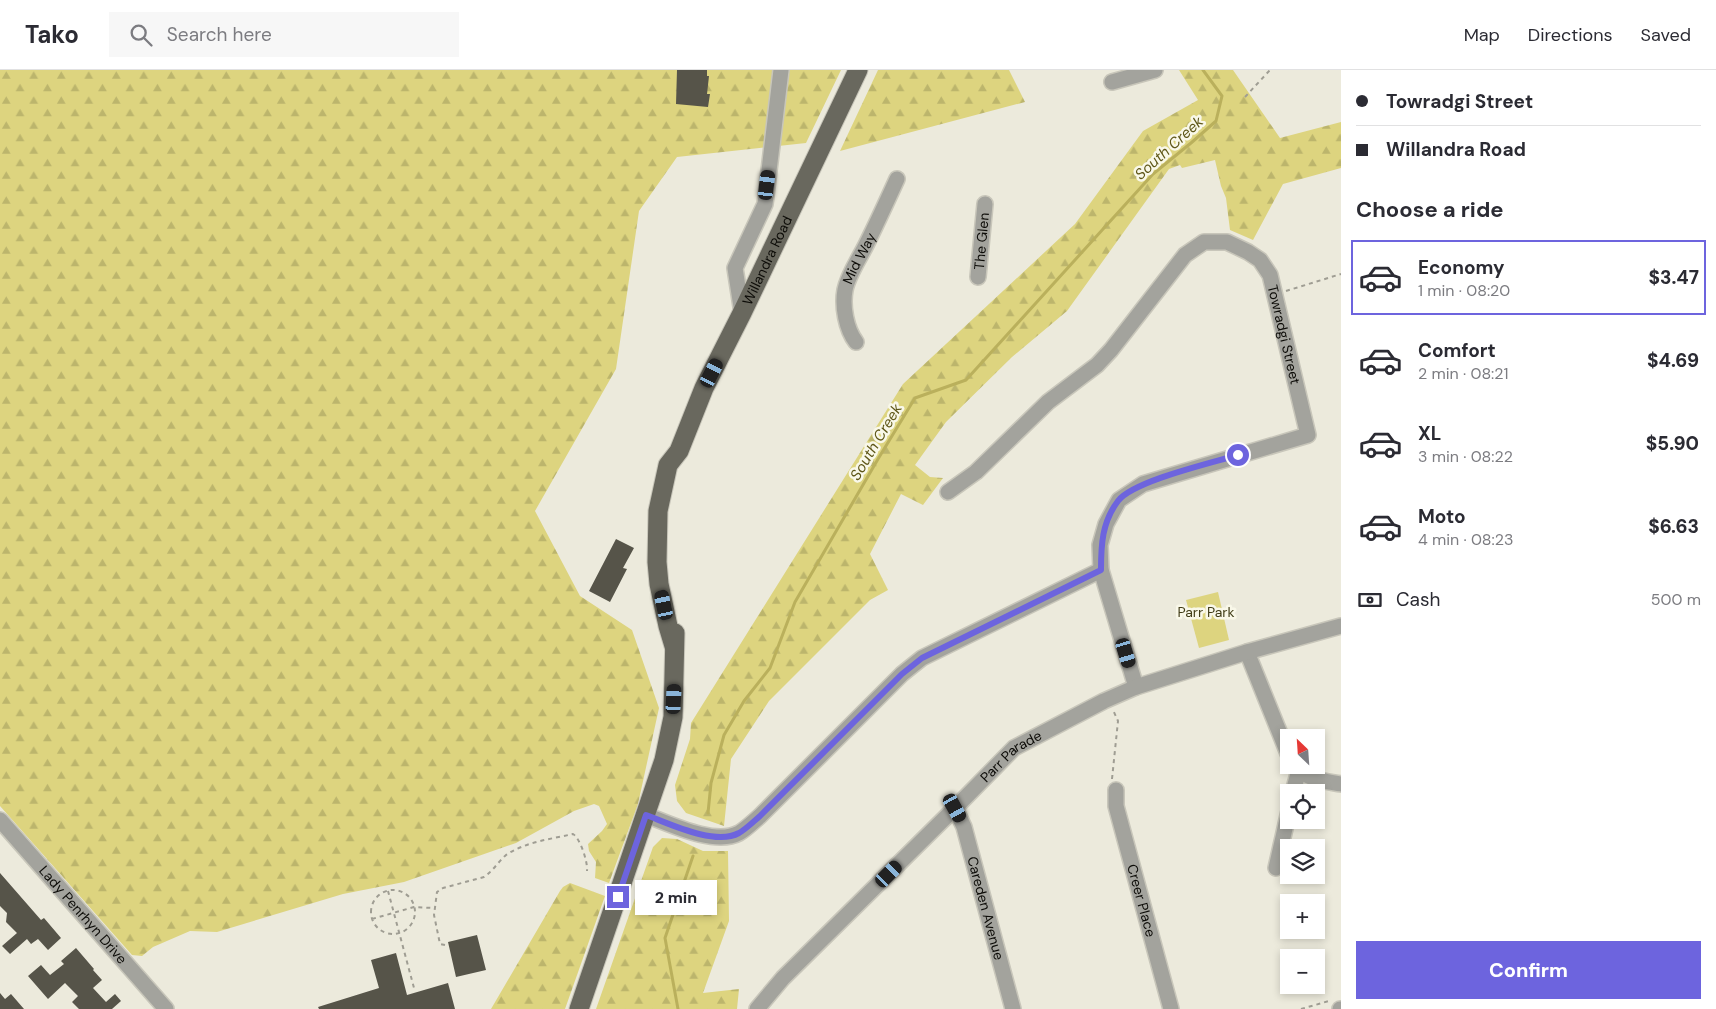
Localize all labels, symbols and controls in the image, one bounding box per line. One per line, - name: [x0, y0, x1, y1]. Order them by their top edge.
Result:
- search box: [109, 12, 459, 57]
- text: Tako: [25, 19, 79, 50]
- icon: search: [127, 21, 155, 49]
- text: Search here: [167, 22, 272, 47]
- text: Map: [1464, 23, 1500, 47]
- text: Directions: [1528, 23, 1613, 47]
- text: Saved: [1641, 23, 1691, 47]
- text: Towradgi Street: [1386, 89, 1533, 114]
- water label: South Creek: [1130, 112, 1208, 184]
- text: Willandra Road: [1386, 137, 1526, 162]
- car: [757, 169, 776, 201]
- text: Choose a ride: [1356, 195, 1504, 224]
- street label: The Glen: [970, 212, 993, 271]
- street label: Willandra Road: [738, 213, 796, 308]
- street label: Mid Way: [838, 229, 880, 287]
- icon: car: [1358, 255, 1403, 300]
- text: Economy: [1418, 255, 1505, 280]
- text: $3.47: [1648, 265, 1699, 290]
- text: 1 min · 08:20: [1418, 280, 1510, 301]
- street label: Towradgi Street: [1264, 283, 1305, 386]
- icon: car: [1358, 338, 1403, 383]
- text: Comfort: [1418, 338, 1496, 363]
- text: $4.69: [1647, 348, 1699, 373]
- car: [698, 356, 725, 390]
- text: 2 min · 08:21: [1418, 363, 1509, 384]
- water label: South Creek: [845, 400, 907, 484]
- icon: car: [1358, 421, 1403, 466]
- text: XL: [1418, 421, 1441, 446]
- text: $5.90: [1646, 431, 1699, 456]
- route start: [1227, 444, 1249, 466]
- text: 3 min · 08:22: [1418, 446, 1513, 467]
- icon: car: [1358, 504, 1403, 549]
- text: Moto: [1418, 504, 1466, 529]
- text: $6.63: [1648, 514, 1699, 539]
- text: 4 min · 08:23: [1418, 529, 1514, 550]
- icon: cash: [1356, 586, 1384, 614]
- text: Cash: [1396, 587, 1440, 612]
- car: [653, 589, 674, 621]
- text: 500 m: [1651, 589, 1701, 610]
- park label: Parr Park: [1177, 603, 1235, 621]
- car: [1114, 636, 1137, 670]
- car: [665, 684, 682, 714]
- street label: Parr Parade: [976, 726, 1045, 786]
- north arrow: [1280, 729, 1325, 774]
- map controls: [1280, 729, 1325, 994]
- button: locate: [1280, 784, 1325, 829]
- car: [941, 791, 968, 825]
- button: layers: [1280, 839, 1325, 884]
- street label: Careden Avenue: [963, 854, 1008, 962]
- car: [873, 858, 904, 890]
- street label: Lady Penrhyn Drive: [35, 862, 131, 968]
- street label: Creer Place: [1123, 862, 1160, 939]
- callout: 2 min: [636, 880, 718, 914]
- route end: [607, 886, 629, 908]
- text: 2 min: [655, 887, 697, 908]
- button: +: [1280, 894, 1325, 939]
- button: Confirm: [1356, 941, 1701, 999]
- button: −: [1280, 949, 1325, 994]

